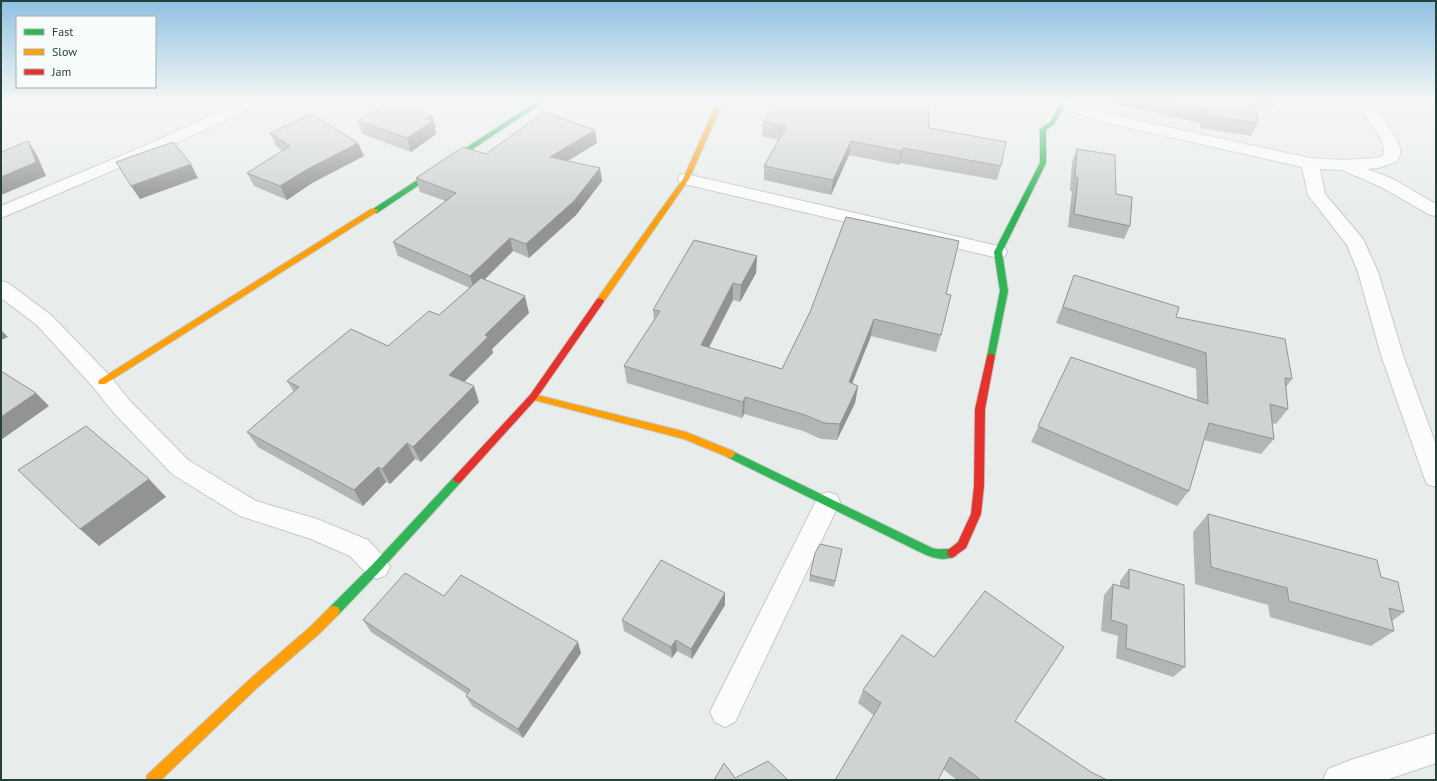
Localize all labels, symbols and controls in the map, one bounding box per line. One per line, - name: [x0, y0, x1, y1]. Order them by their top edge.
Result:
- legend: [16, 16, 156, 88]
- text: Fast: [52, 24, 73, 39]
- text: Slow: [52, 44, 77, 59]
- text: Jam: [51, 64, 71, 79]

